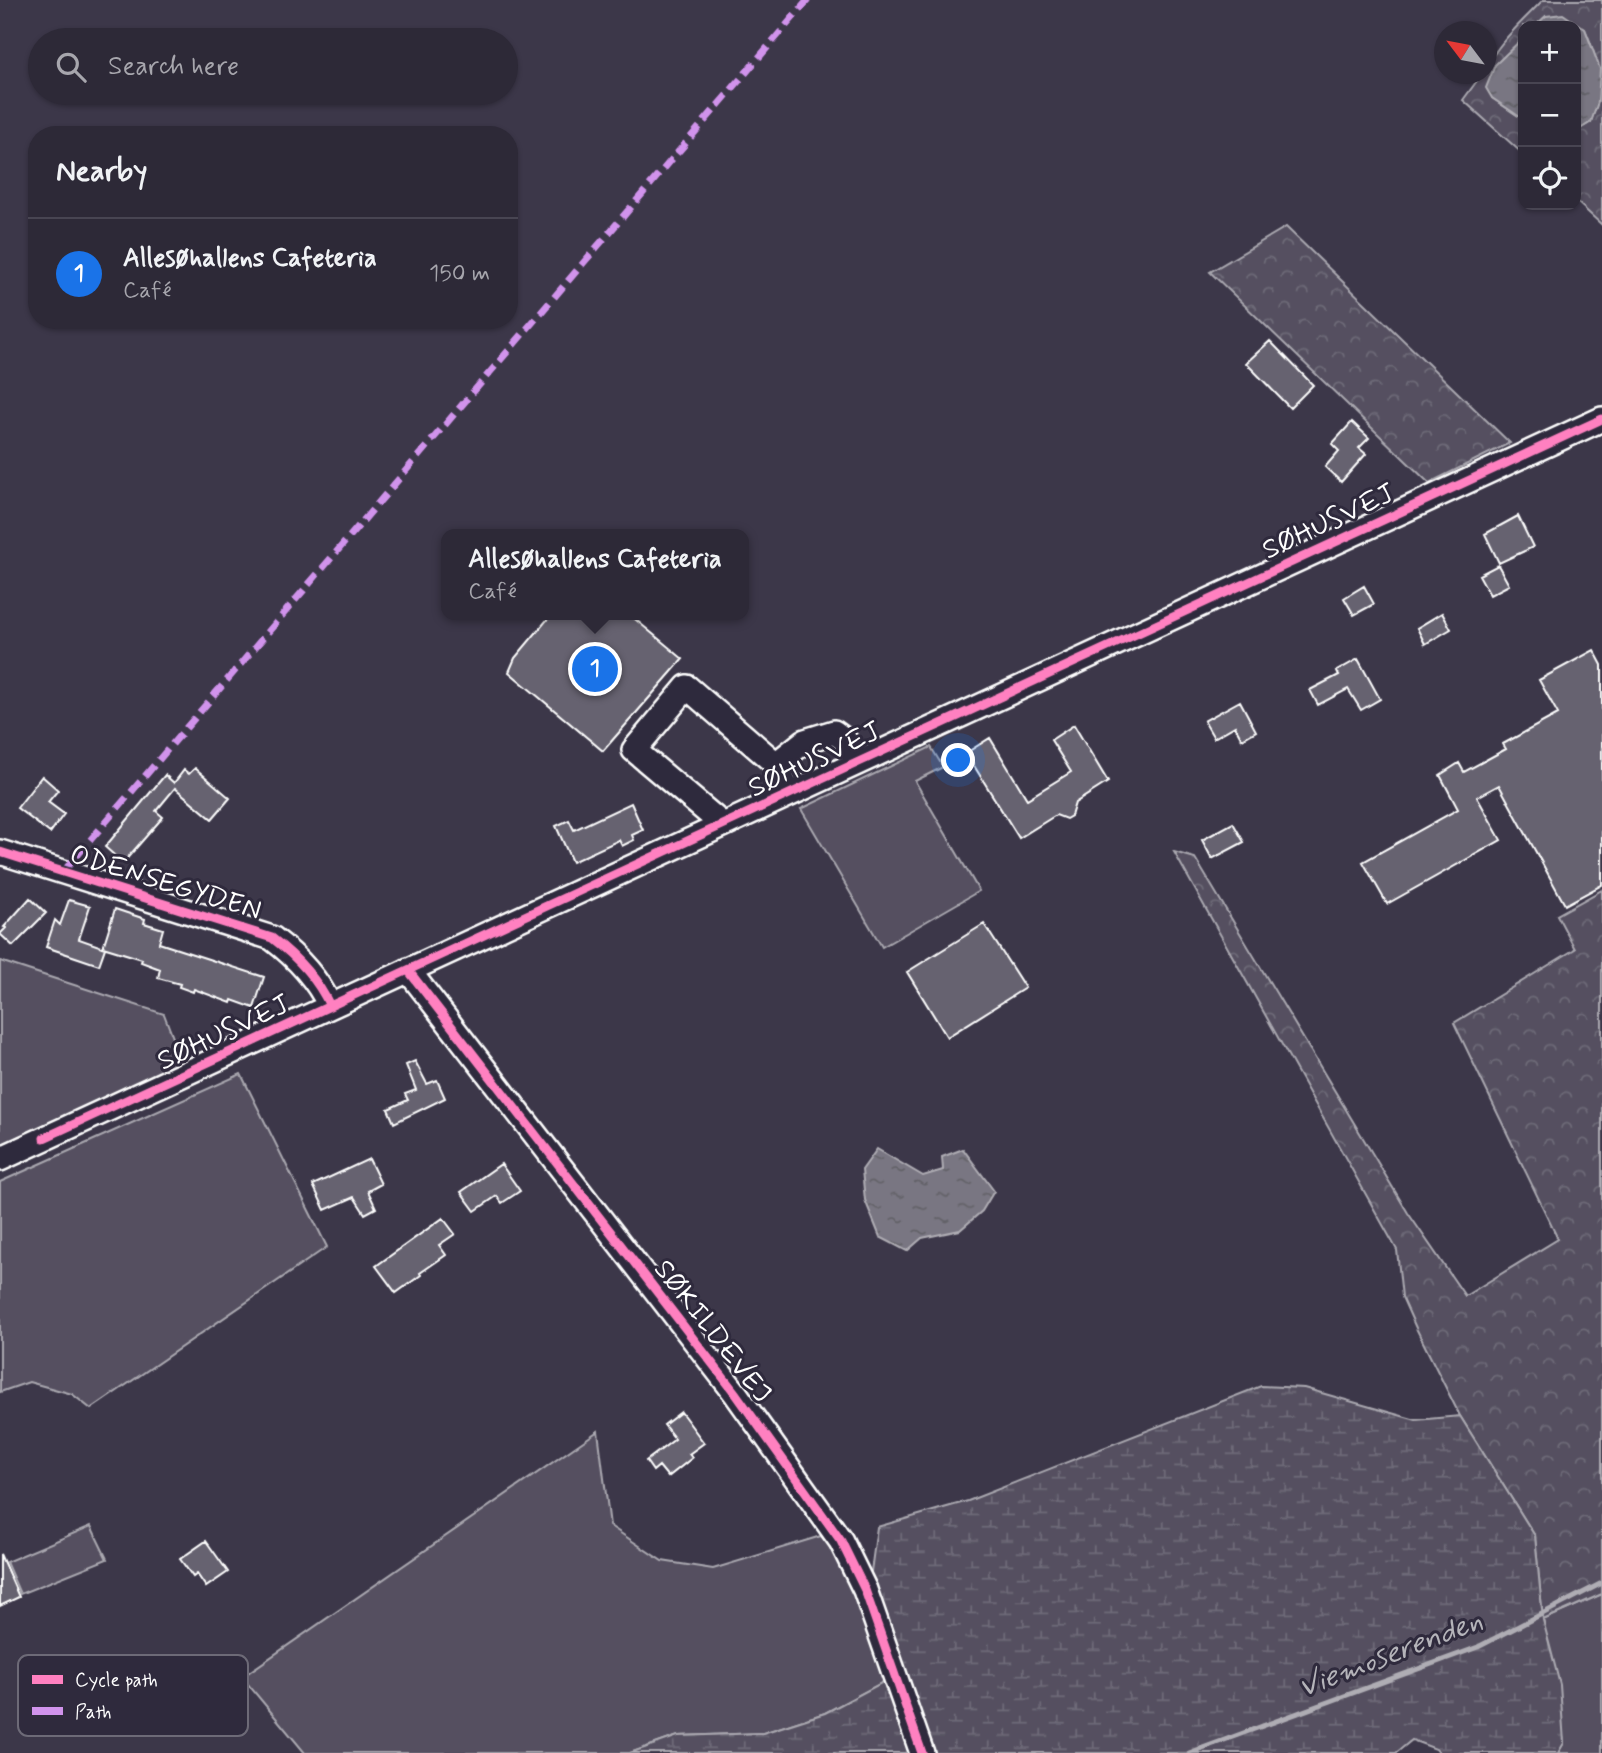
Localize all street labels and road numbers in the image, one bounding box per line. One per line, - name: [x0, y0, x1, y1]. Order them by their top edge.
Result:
- street label: SØHUSVEJ: [1257, 475, 1401, 569]
- street label: SØHUSVEJ: [743, 713, 887, 807]
- street label: ODENSEGYDEN: [65, 837, 266, 930]
- street label: SØHUSVEJ: [152, 986, 296, 1080]
- street label: SØKILDEVEJ: [645, 1252, 780, 1411]

